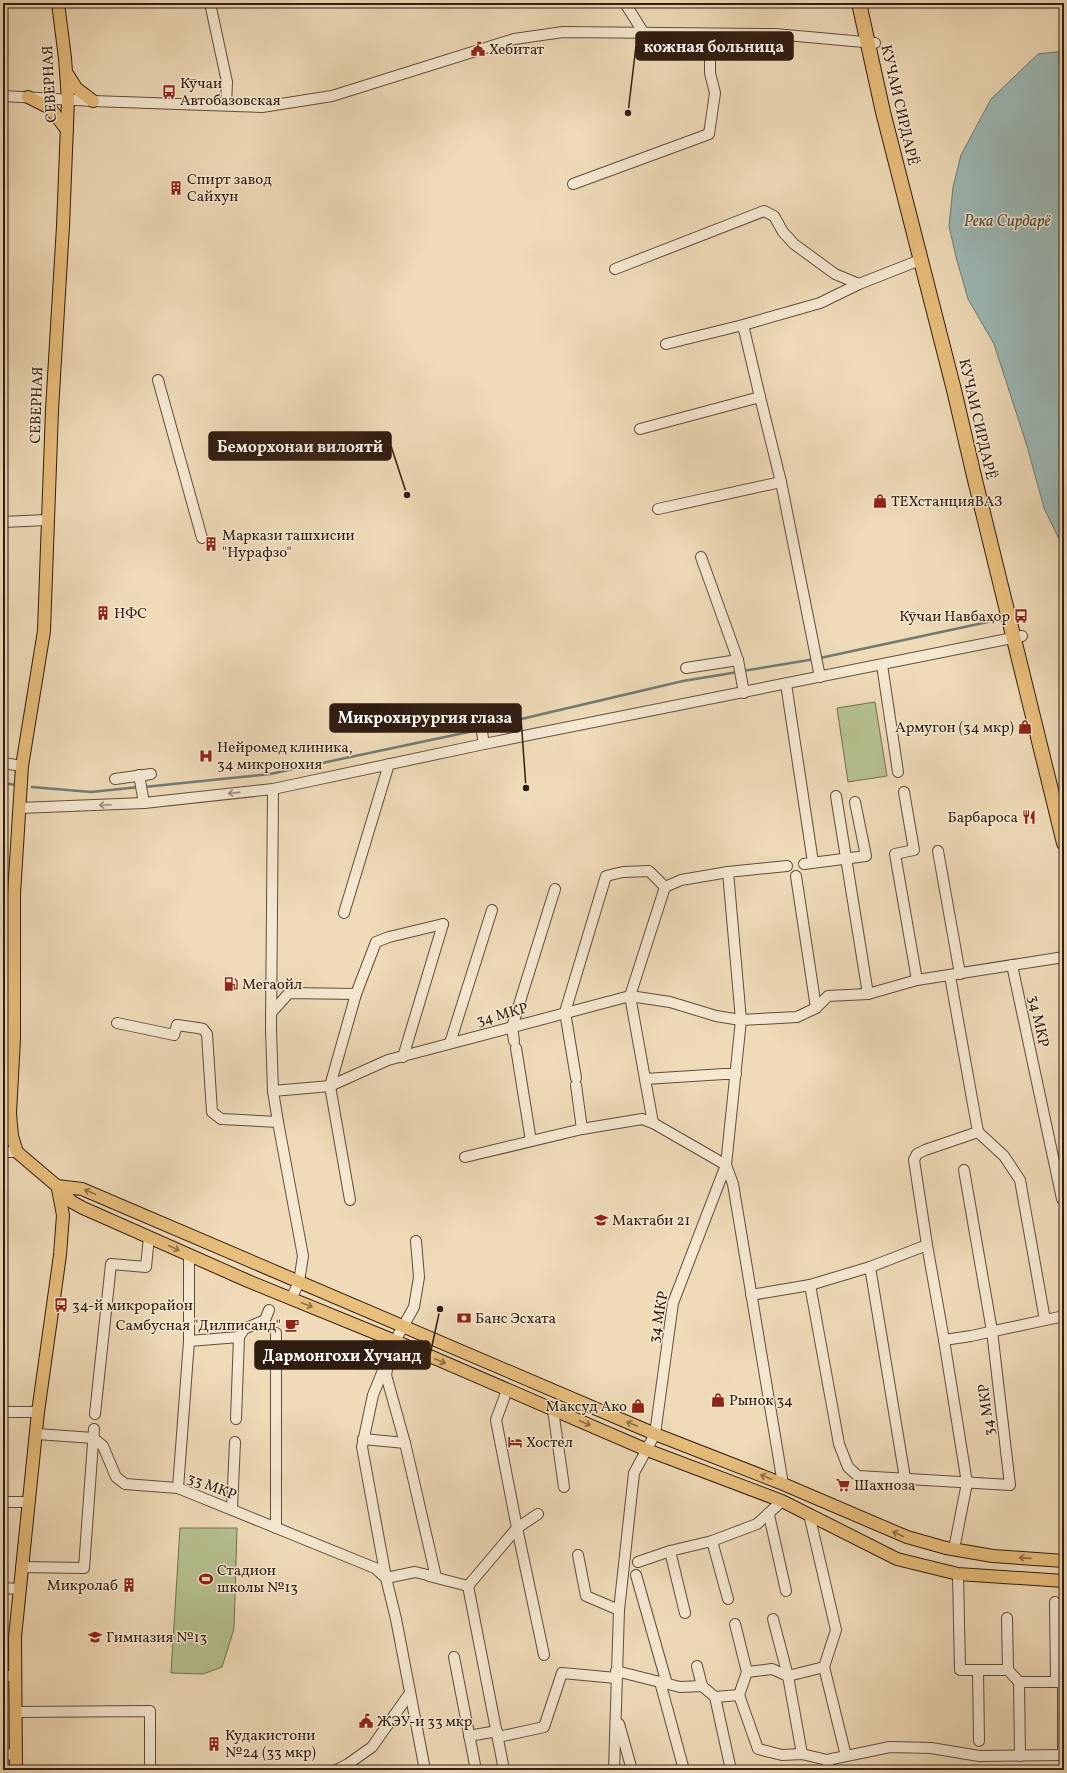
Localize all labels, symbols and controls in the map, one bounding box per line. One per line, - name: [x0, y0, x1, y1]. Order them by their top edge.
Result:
- callout: кожная больница: [636, 32, 793, 60]
- text: кожная больница: [644, 37, 785, 59]
- place label: Хебитат: [489, 40, 545, 61]
- public building icon: Хебитат: [470, 41, 486, 57]
- street label: КУЧАИ СИРДАРЁ: [874, 43, 923, 168]
- street label: СЕВЕРНАЯ: [38, 45, 63, 123]
- place label: Кӯчаи Автобазовская: [180, 74, 281, 112]
- bus stop icon: Кӯчаи Автобазовская: [161, 84, 177, 100]
- place label: Спирт завод Сайхун: [187, 170, 272, 208]
- building icon: Спирт завод Сайхун: [168, 180, 184, 196]
- water label: Река Сирдарё: [964, 211, 1051, 233]
- street label: КУЧАИ СИРДАРЁ: [952, 357, 1001, 482]
- street label: СЕВЕРНАЯ: [26, 366, 49, 444]
- callout: Беморхонаи вилоятй: [209, 432, 391, 460]
- text: Беморхонаи вилоятй: [217, 437, 383, 459]
- place label: ТЕХстанцияВАЗ: [891, 492, 1003, 513]
- shop icon: ТЕХстанцияВАЗ: [872, 493, 888, 509]
- place label: Маркази ташхисии "Нурафзо": [222, 526, 355, 564]
- building icon: Маркази ташхисии "Нурафзо": [203, 536, 219, 552]
- place label: НФС: [114, 604, 147, 625]
- building icon: НФС: [95, 605, 111, 621]
- place label: Кӯчаи Навбаҳор: [899, 607, 1010, 628]
- bus stop icon: Кӯчаи Навбаҳор: [1013, 608, 1029, 624]
- callout: Микрохирургия глаза: [330, 704, 521, 732]
- text: Микрохирургия глаза: [338, 708, 513, 730]
- place label: Армугон (34 мкр): [895, 718, 1014, 739]
- shop icon: Армугон (34 мкр): [1017, 719, 1033, 735]
- place label: Нейромед клиника, 34 микронохия: [217, 738, 353, 776]
- hospital icon: Нейромед клиника, 34 микронохия: [198, 748, 214, 764]
- one-way arrow: [228, 790, 241, 797]
- one-way arrow: [99, 802, 112, 809]
- place label: Барбароса: [947, 808, 1018, 829]
- restaurant icon: Барбароса: [1021, 809, 1037, 825]
- place label: Мегаойл: [242, 975, 302, 996]
- fuel station icon: Мегаойл: [223, 976, 239, 992]
- street label: 34 МКР: [1022, 993, 1053, 1049]
- street label: 34 МКР: [474, 998, 531, 1032]
- one-way arrow: [84, 1188, 96, 1196]
- place label: Мактаби 21: [612, 1211, 690, 1232]
- school or university icon: Мактаби 21: [593, 1212, 609, 1228]
- one-way arrow: [168, 1245, 180, 1252]
- street label: 34 МКР: [644, 1289, 675, 1345]
- place label: 34-й микрорайон: [72, 1296, 193, 1317]
- bus stop icon: 34-й микрорайон: [53, 1297, 69, 1313]
- one-way arrow: [300, 1302, 312, 1310]
- place label: Банс Эсхата: [475, 1309, 556, 1330]
- bank icon: Банс Эсхата: [456, 1310, 472, 1326]
- place label: Самбусная "Дилписанд": [116, 1316, 281, 1337]
- cafe icon: Самбусная "Дилписанд": [284, 1317, 300, 1333]
- callout: Дармонгохи Хучанд: [255, 1341, 430, 1369]
- text: Дармонгохи Хучанд: [263, 1346, 422, 1368]
- one-way arrow: [433, 1358, 445, 1365]
- street label: 34 МКР: [974, 1382, 1001, 1437]
- place label: Рынок 34: [729, 1391, 793, 1412]
- shop icon: Рынок 34: [710, 1392, 726, 1408]
- place label: Максуд Ако: [546, 1397, 627, 1418]
- shop icon: Максуд Ако: [630, 1398, 646, 1414]
- one-way arrow: [578, 1420, 590, 1428]
- one-way arrow: [626, 1420, 638, 1427]
- place label: Хостел: [526, 1433, 573, 1454]
- hotel icon: Хостел: [507, 1434, 523, 1450]
- street label: 33 МКР: [184, 1468, 239, 1506]
- one-way arrow: [760, 1472, 772, 1480]
- place label: Шахноза: [854, 1476, 915, 1497]
- supermarket icon: Шахноза: [835, 1477, 851, 1493]
- one-way arrow: [892, 1529, 904, 1537]
- one-way arrow: [1019, 1555, 1032, 1562]
- place label: Стадион школы №13: [217, 1561, 298, 1599]
- sports icon: Стадион школы №13: [198, 1571, 214, 1587]
- place label: Микролаб: [47, 1576, 118, 1597]
- building icon: Микролаб: [121, 1577, 137, 1593]
- place label: Гимназия №13: [106, 1628, 207, 1649]
- school or university icon: Гимназия №13: [87, 1629, 103, 1645]
- place label: ЖЭУ-и 33 мкр: [377, 1712, 472, 1733]
- public building icon: ЖЭУ-и 33 мкр: [358, 1713, 374, 1729]
- place label: Кудакистони №24 (33 мкр): [225, 1726, 316, 1764]
- building icon: Кудакистони №24 (33 мкр): [206, 1736, 222, 1752]

